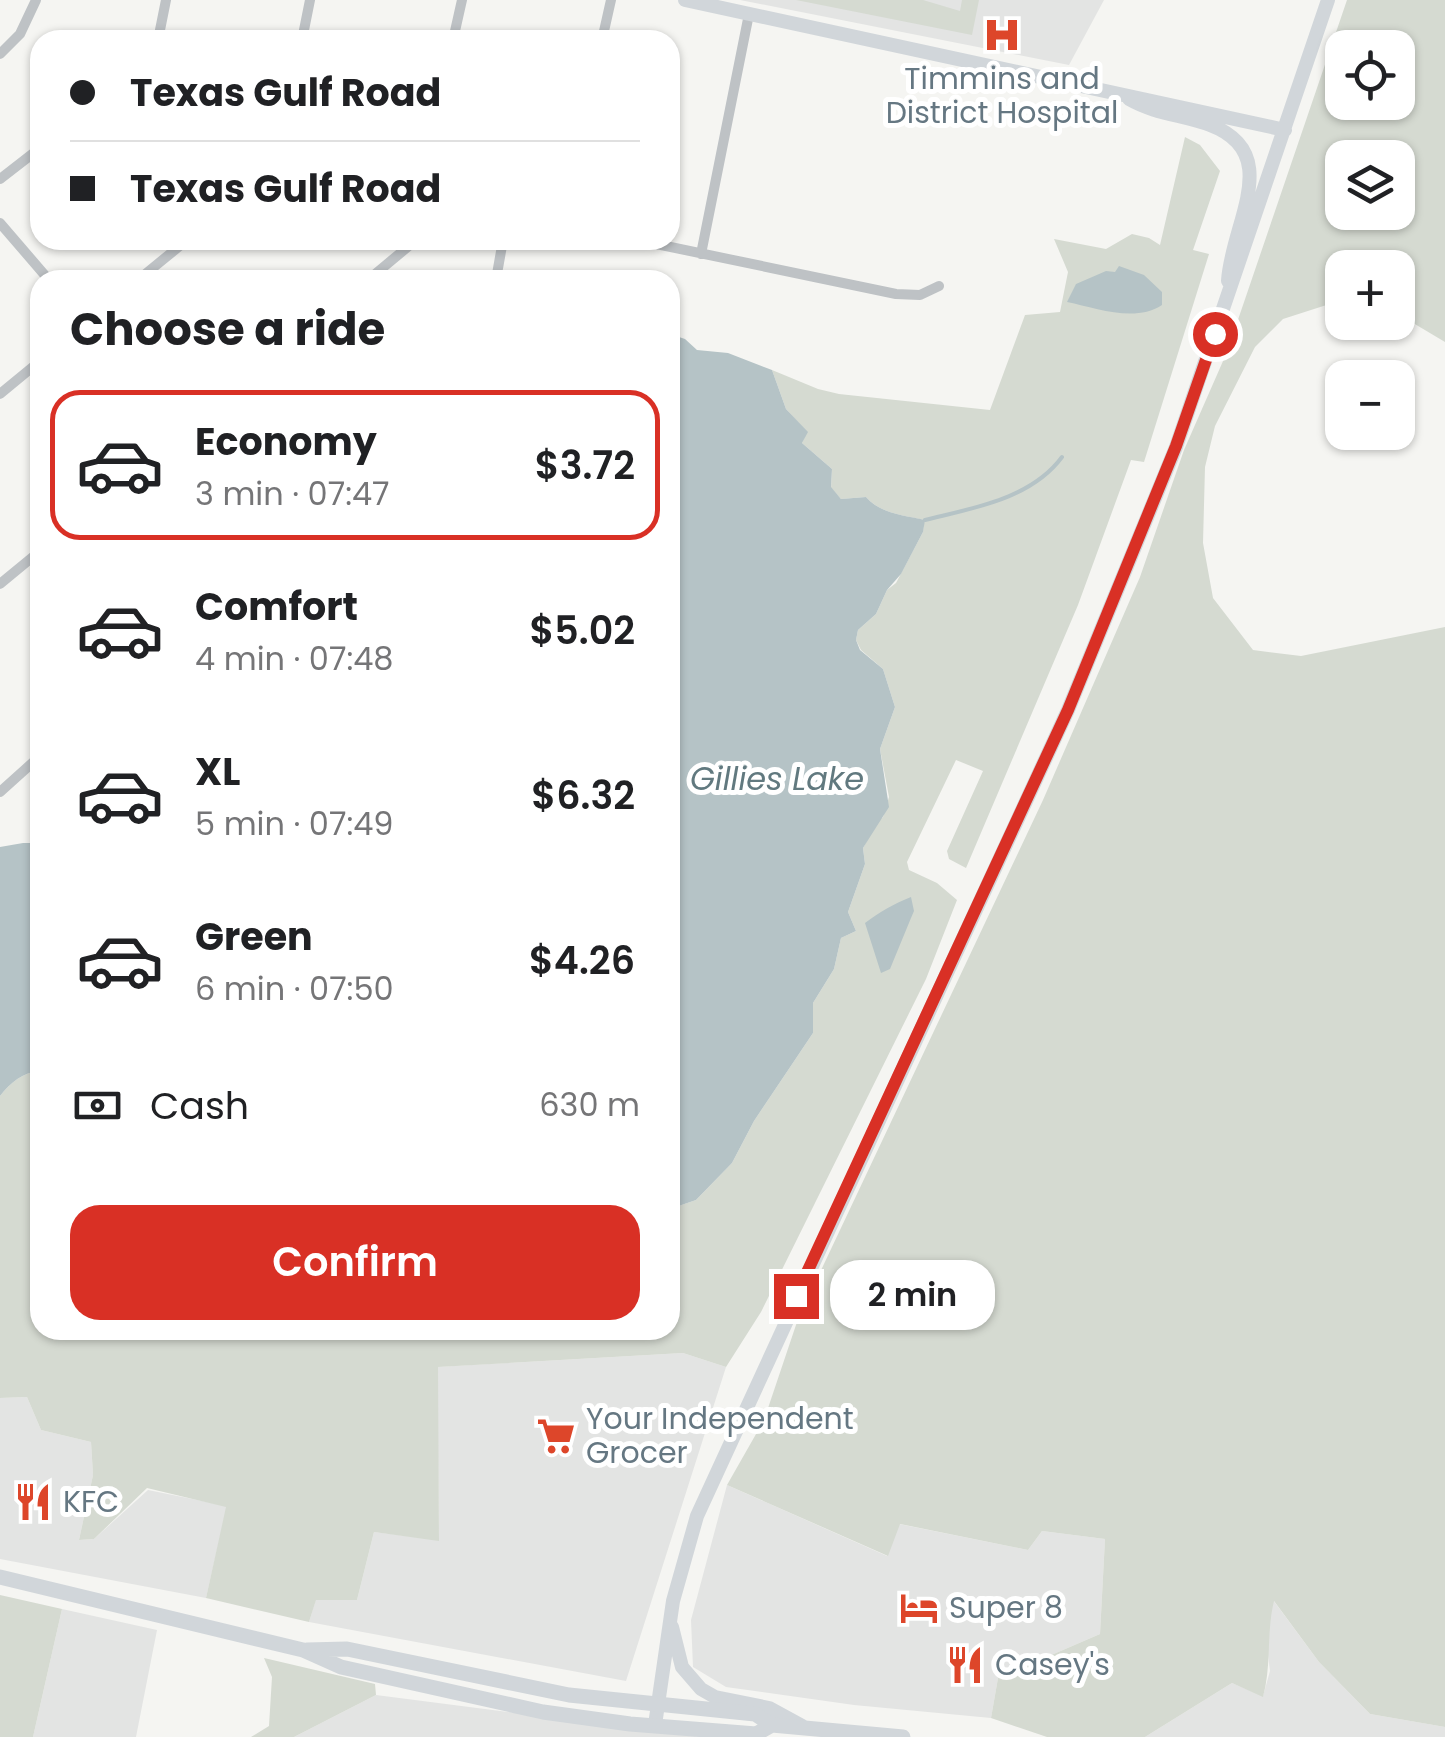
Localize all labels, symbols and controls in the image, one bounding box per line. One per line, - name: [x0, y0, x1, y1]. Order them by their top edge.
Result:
- hospital icon: Timmins and District Hospital: [981, 14, 1023, 56]
- map controls: [1325, 30, 1415, 450]
- button: locate: [1325, 30, 1415, 120]
- place label: Timmins and District Hospital: [886, 57, 1118, 134]
- text: Texas Gulf Road: [130, 66, 441, 119]
- button: layers: [1325, 140, 1415, 230]
- text: Texas Gulf Road: [130, 162, 441, 215]
- button: +: [1325, 250, 1415, 340]
- text: Choose a ride: [70, 298, 385, 361]
- route start: [1193, 312, 1238, 357]
- button: −: [1325, 360, 1415, 450]
- text: Economy: [195, 415, 377, 468]
- icon: car: [75, 420, 165, 510]
- text: $3.72: [535, 439, 635, 492]
- text: 3 min · 07:47: [195, 471, 390, 516]
- text: Comfort: [195, 580, 358, 633]
- icon: car: [75, 585, 165, 675]
- text: $5.02: [529, 604, 635, 657]
- text: 4 min · 07:48: [195, 636, 394, 681]
- text: XL: [195, 745, 240, 798]
- icon: car: [75, 750, 165, 840]
- water label: Gillies Lake: [690, 756, 864, 801]
- text: $6.32: [531, 769, 635, 822]
- text: 5 min · 07:49: [195, 801, 394, 846]
- text: Green: [195, 910, 313, 963]
- icon: car: [75, 915, 165, 1005]
- text: $4.26: [529, 934, 635, 987]
- text: 6 min · 07:50: [195, 966, 394, 1011]
- icon: cash: [70, 1078, 125, 1133]
- text: Cash: [150, 1079, 249, 1132]
- text: 630 m: [539, 1082, 640, 1127]
- button: Confirm: [70, 1205, 640, 1320]
- callout: 2 min: [831, 1261, 996, 1331]
- text: 2 min: [868, 1272, 957, 1317]
- route end: [774, 1274, 819, 1319]
- place label: Your Independent Grocer: [586, 1397, 854, 1474]
- supermarket icon: Your Independent Grocer: [535, 1415, 577, 1457]
- place label: KFC: [63, 1480, 119, 1523]
- restaurant icon: KFC: [12, 1481, 54, 1523]
- place label: Super 8: [949, 1586, 1063, 1629]
- hotel icon: Super 8: [898, 1587, 940, 1629]
- place label: Casey's: [995, 1643, 1110, 1686]
- restaurant icon: Casey's: [944, 1644, 986, 1686]

